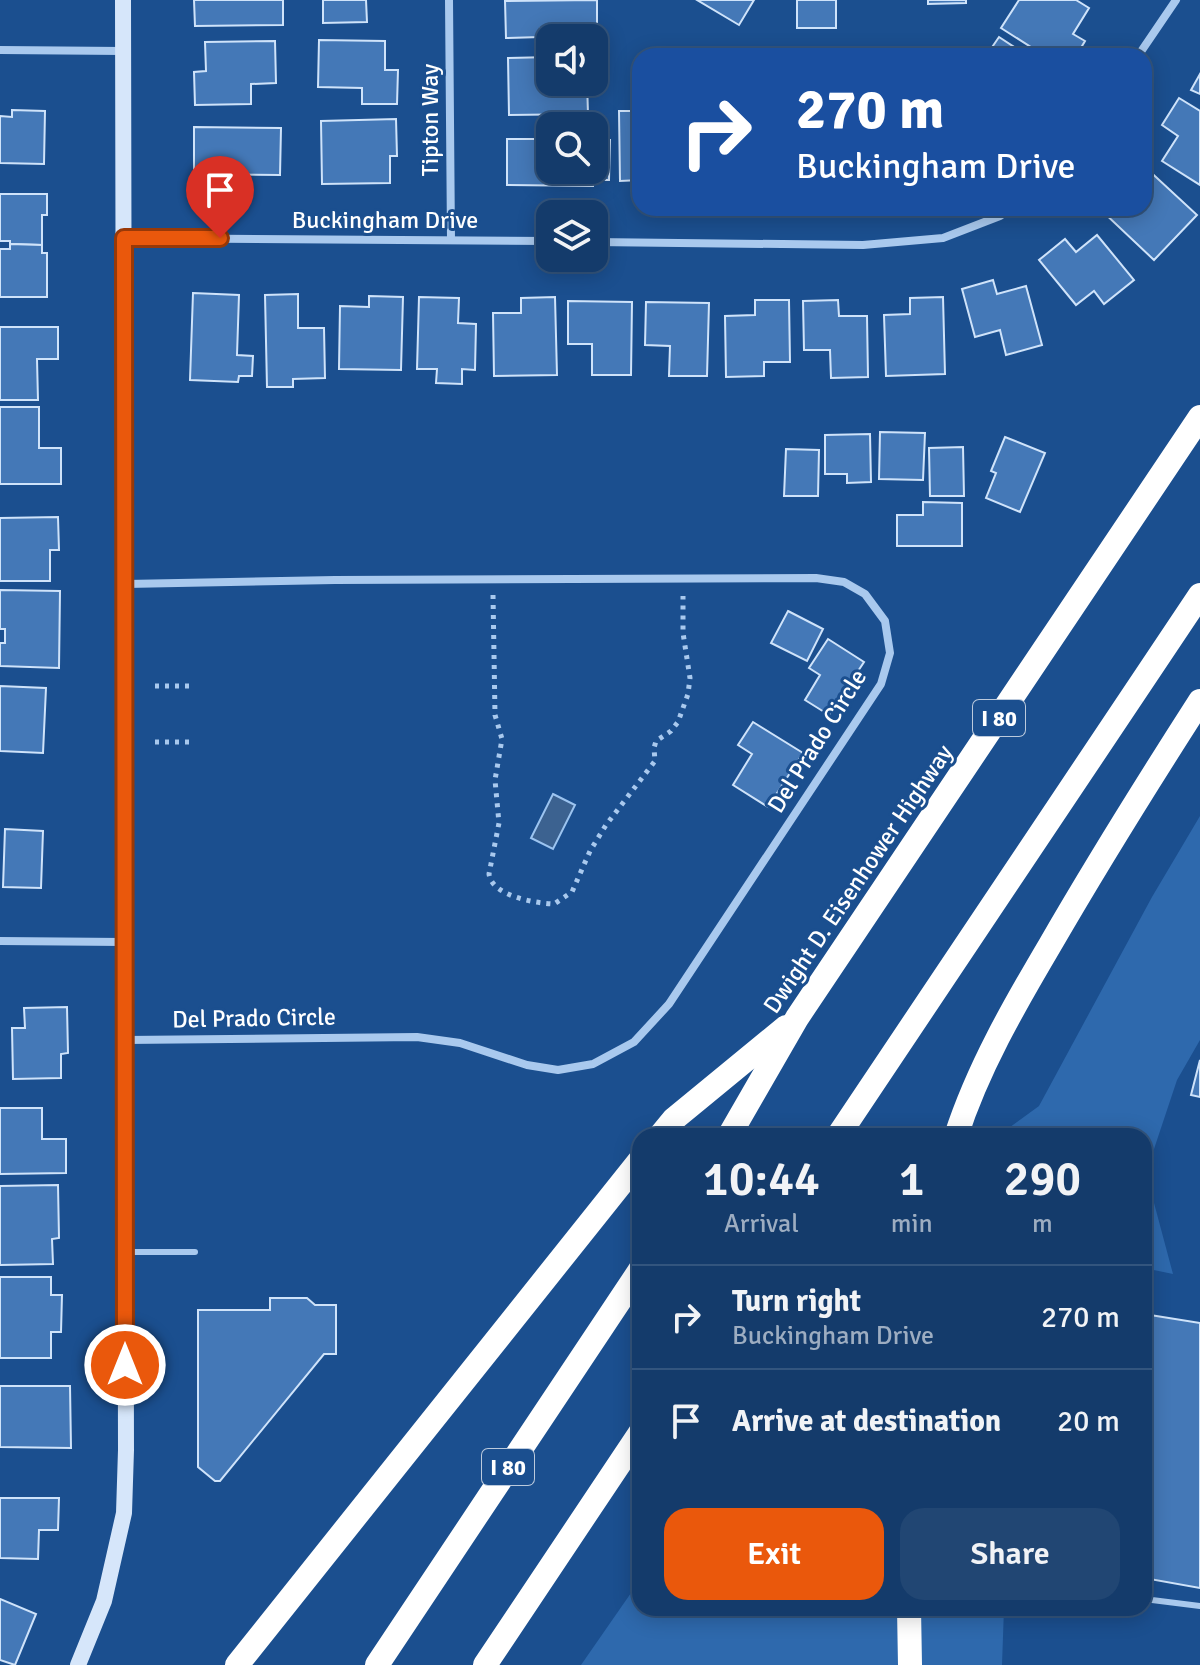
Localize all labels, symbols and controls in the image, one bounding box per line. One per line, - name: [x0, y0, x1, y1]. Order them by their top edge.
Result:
- map controls: [536, 24, 608, 272]
- button: sound: [536, 24, 608, 96]
- street label: Tipton Way: [415, 64, 445, 176]
- text: 270 m: [796, 75, 944, 144]
- icon: right: [664, 80, 768, 184]
- button: search: [536, 112, 608, 184]
- text: Buckingham Drive: [796, 144, 1076, 189]
- pin: [186, 156, 254, 238]
- icon: arrive: [198, 168, 242, 212]
- button: layers: [536, 200, 608, 272]
- street label: Buckingham Drive: [292, 205, 478, 235]
- street label: Del Prado Circle: [761, 664, 873, 818]
- road number: I 80: [973, 700, 1025, 736]
- street label: Dwight D. Eisenhower Highway: [757, 739, 959, 1019]
- street label: Del Prado Circle: [172, 1002, 336, 1034]
- text: 10:44: [703, 1150, 820, 1209]
- text: 1: [899, 1150, 925, 1209]
- text: 290: [1003, 1150, 1081, 1209]
- text: Arrival: [724, 1208, 799, 1240]
- text: min: [891, 1208, 933, 1240]
- text: m: [1032, 1208, 1053, 1240]
- text: Turn right: [732, 1283, 861, 1320]
- icon: right: [664, 1295, 708, 1339]
- text: 270 m: [1041, 1299, 1120, 1336]
- text: Buckingham Drive: [732, 1320, 934, 1352]
- position arrow: [83, 1323, 167, 1407]
- icon: arrive: [664, 1399, 708, 1443]
- text: Arrive at destination: [732, 1403, 1001, 1440]
- text: 20 m: [1057, 1403, 1120, 1440]
- road number: I 80: [482, 1449, 534, 1485]
- button: Exit: [664, 1508, 884, 1600]
- button: Share: [900, 1508, 1120, 1600]

